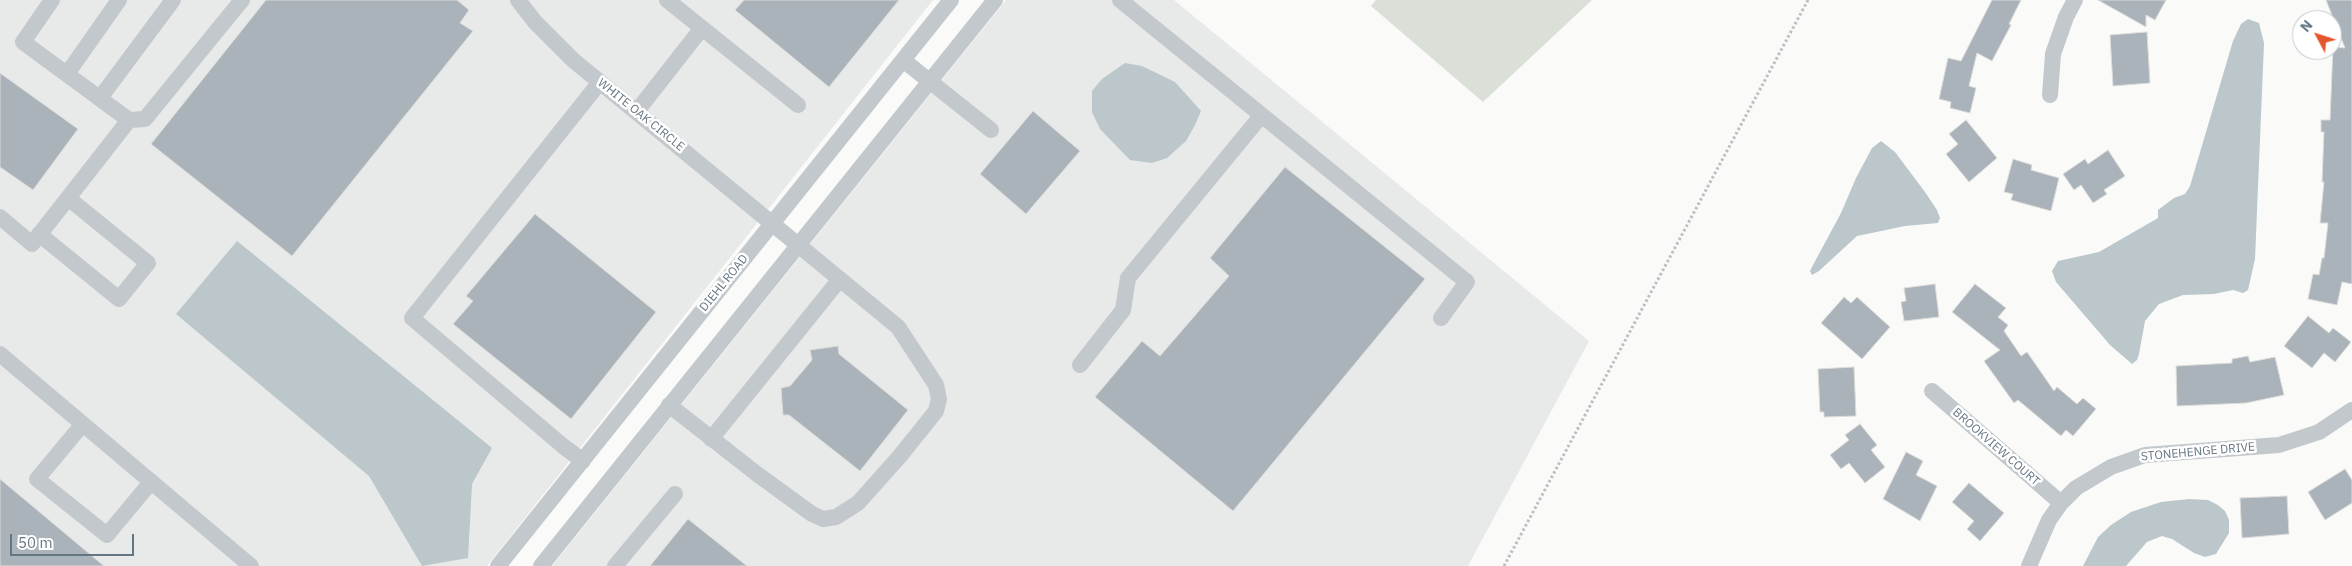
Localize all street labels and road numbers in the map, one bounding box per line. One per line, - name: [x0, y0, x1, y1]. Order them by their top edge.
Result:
- street label: WHITE OAK CIRCLE: [595, 76, 687, 154]
- street label: DIEHL ROAD: [697, 252, 751, 314]
- street label: BROOKVIEW COURT: [1950, 405, 2042, 489]
- street label: STONEHENGE DRIVE: [2140, 440, 2256, 464]

